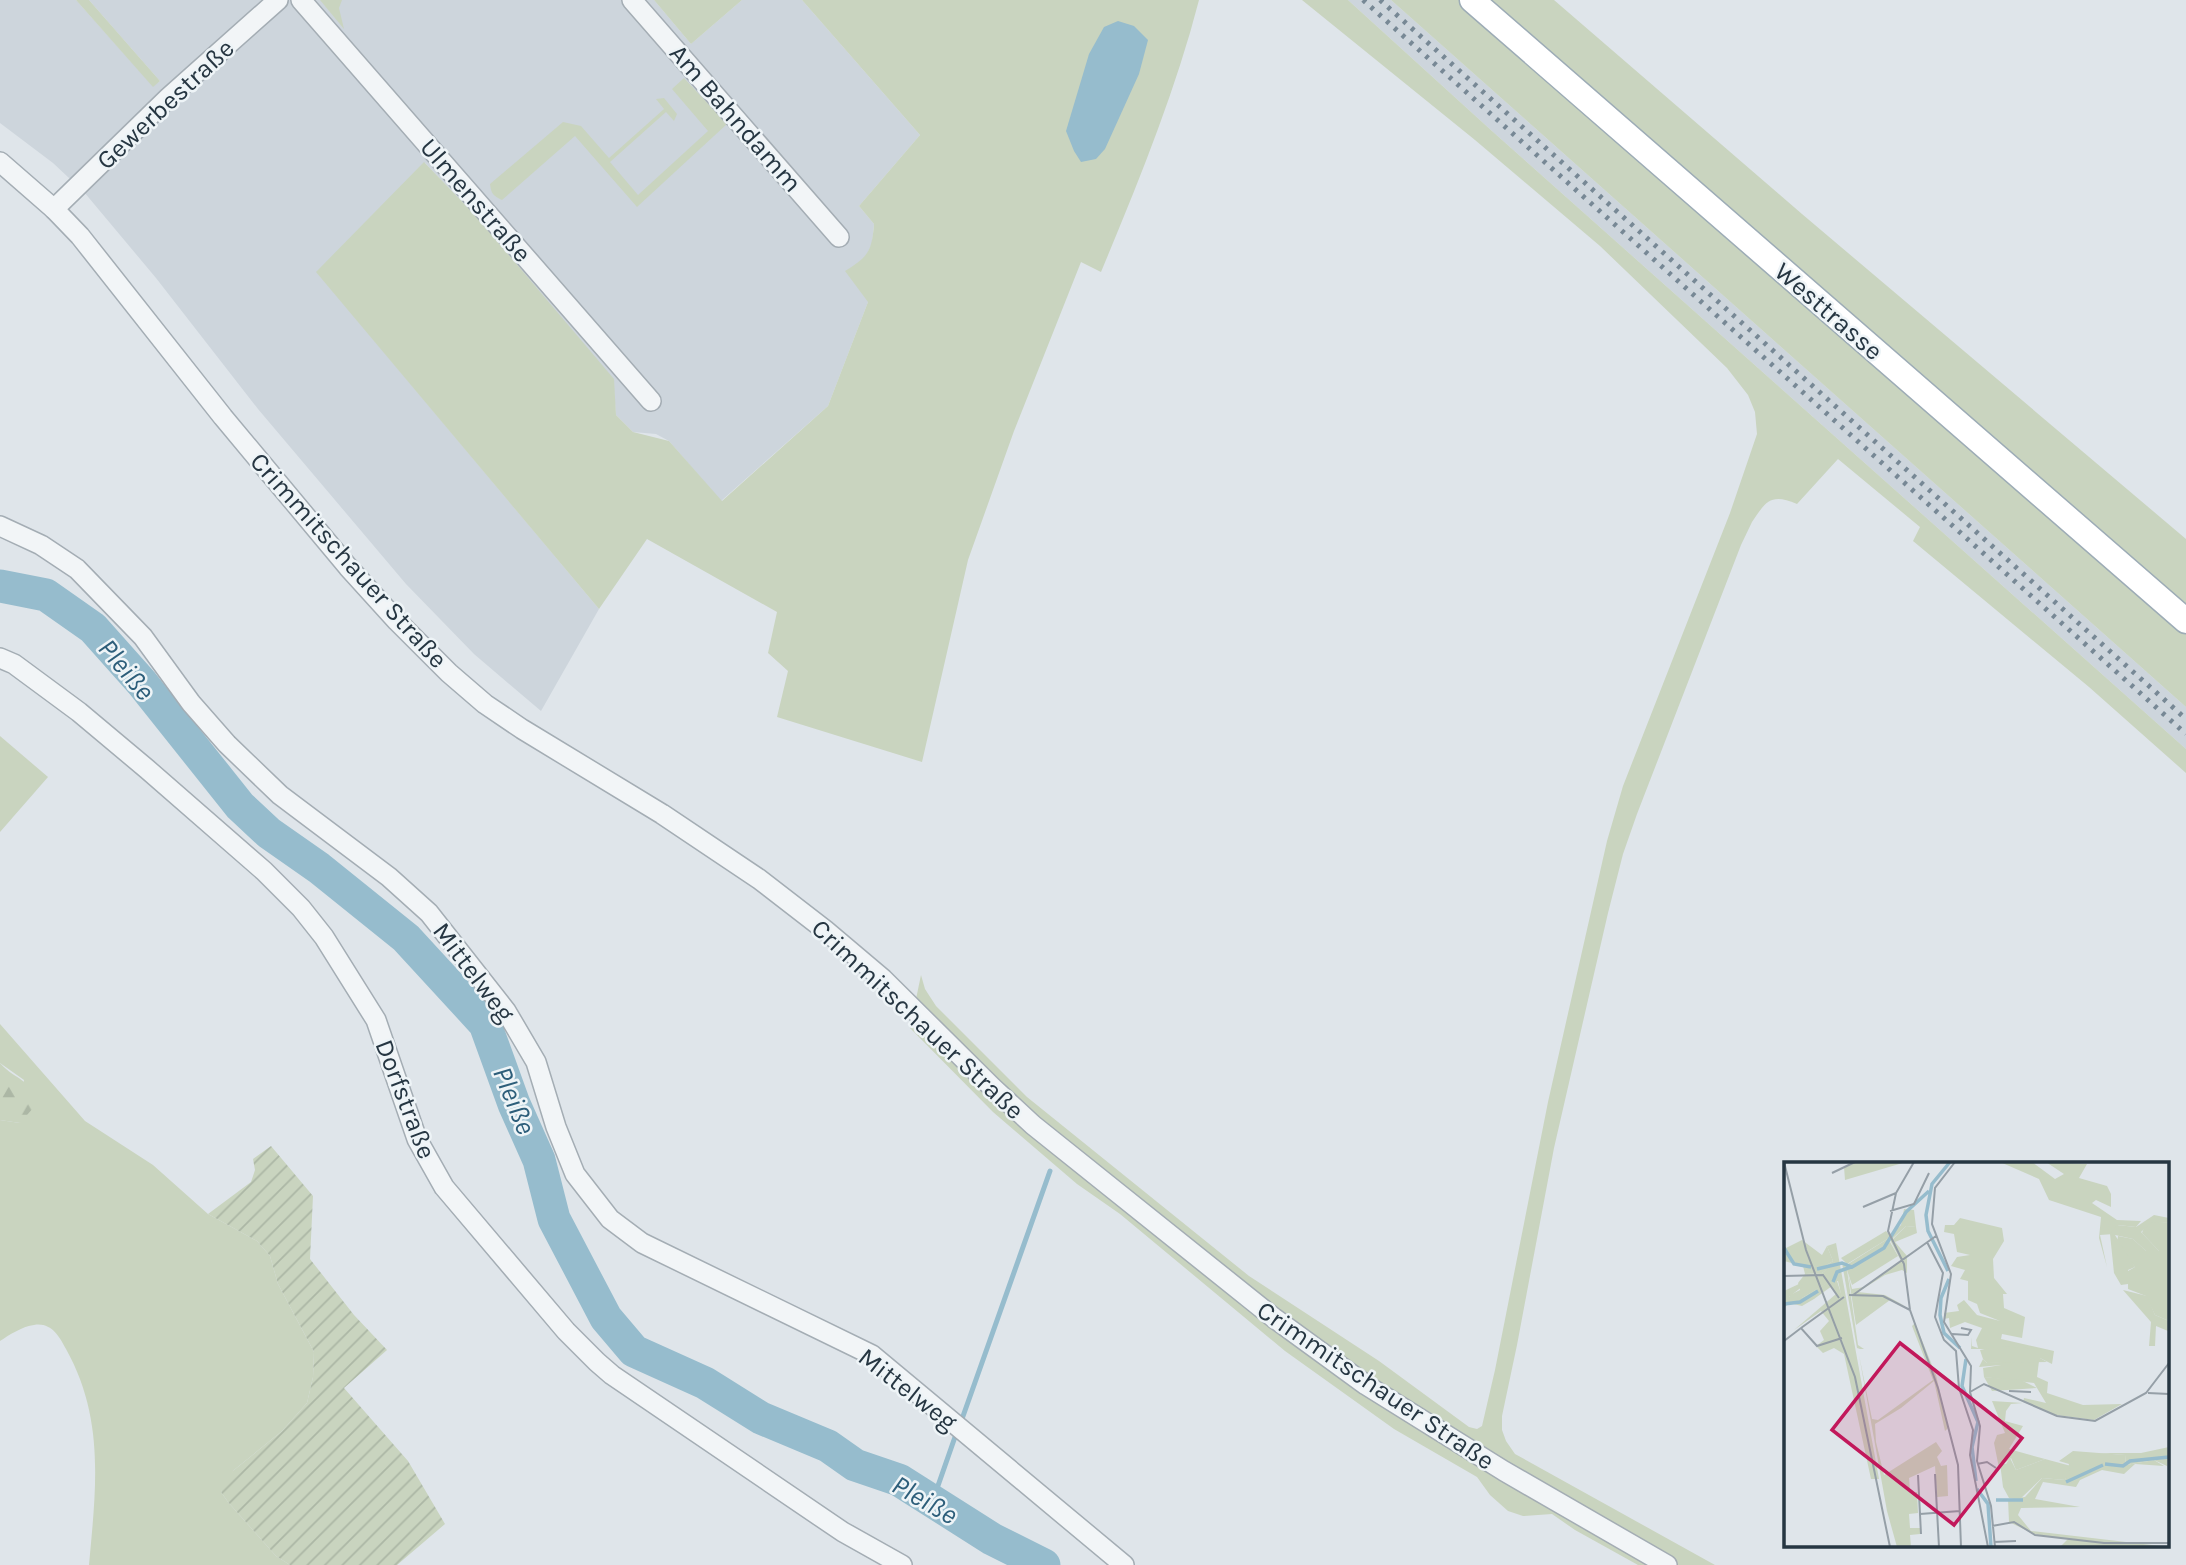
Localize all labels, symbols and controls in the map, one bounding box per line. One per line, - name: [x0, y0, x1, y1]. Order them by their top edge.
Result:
- street label: Gewerbestraße: [90, 33, 241, 176]
- street label: Am Bahndamm: [663, 38, 808, 199]
- street label: Ulmenstraße: [413, 132, 538, 269]
- street label: Westtrasse: [1768, 256, 1889, 367]
- street label: Crimmitschauer Straße: [244, 446, 454, 675]
- water label: Pleiße: [91, 632, 162, 707]
- street label: Crimmitschauer Straße: [805, 913, 1030, 1126]
- street label: Mittelweg: [426, 916, 521, 1029]
- street label: Dorfstraße: [369, 1035, 442, 1163]
- water label: Pleiße: [486, 1061, 543, 1139]
- inset map: [1784, 1162, 2168, 1548]
- street label: Crimmitschauer Straße: [1251, 1294, 1500, 1476]
- street label: Mittelweg: [852, 1341, 964, 1438]
- water label: Pleiße: [886, 1468, 963, 1531]

